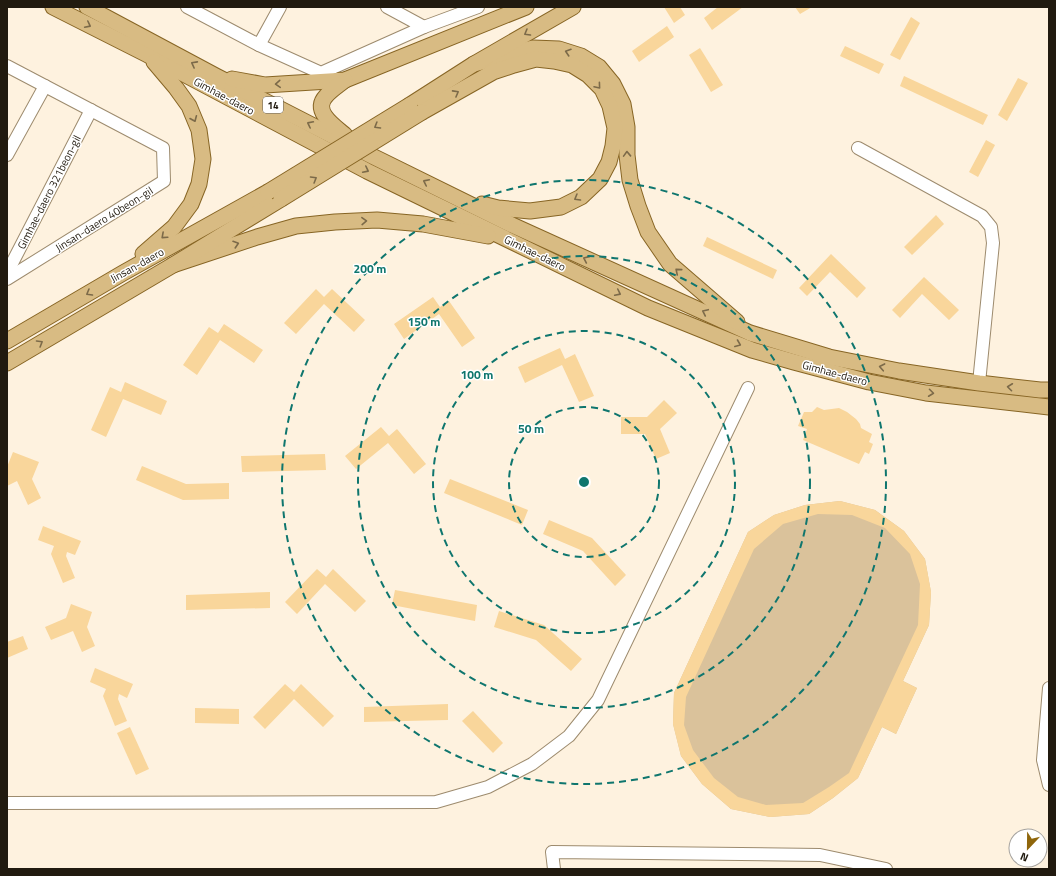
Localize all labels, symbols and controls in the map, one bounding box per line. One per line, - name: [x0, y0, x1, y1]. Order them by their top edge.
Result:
- one-way arrow: [83, 20, 91, 27]
- one-way arrow: [524, 29, 531, 36]
- one-way arrow: [565, 48, 572, 57]
- one-way arrow: [191, 62, 198, 69]
- street label: Gimhae-daero: [191, 73, 257, 119]
- one-way arrow: [275, 79, 281, 88]
- one-way arrow: [594, 81, 601, 89]
- one-way arrow: [452, 91, 459, 98]
- road number: 14: [263, 97, 283, 113]
- one-way arrow: [190, 115, 198, 122]
- one-way arrow: [306, 121, 314, 129]
- one-way arrow: [374, 121, 381, 128]
- street label: Gimhae-daero 321beon-gil: [13, 132, 85, 252]
- one-way arrow: [623, 151, 632, 157]
- one-way arrow: [362, 166, 370, 173]
- one-way arrow: [310, 176, 317, 183]
- one-way arrow: [423, 179, 430, 187]
- street label: Jinsan-daero 40beon-gil: [52, 182, 156, 256]
- one-way arrow: [574, 194, 581, 201]
- one-way arrow: [361, 217, 367, 225]
- one-way arrow: [161, 231, 169, 238]
- street label: Gimhae-daero: [502, 231, 569, 275]
- one-way arrow: [233, 240, 240, 248]
- street label: Jinsan-daero: [107, 244, 167, 286]
- one-way arrow: [583, 255, 590, 263]
- text: 200 m: [354, 259, 386, 278]
- one-way arrow: [675, 268, 682, 275]
- one-way arrow: [86, 288, 93, 295]
- one-way arrow: [614, 288, 622, 296]
- one-way arrow: [701, 309, 709, 317]
- text: 150 m: [408, 312, 440, 331]
- one-way arrow: [734, 339, 741, 347]
- one-way arrow: [36, 341, 43, 348]
- street label: Gimhae-daero: [801, 357, 869, 389]
- one-way arrow: [879, 364, 885, 372]
- text: 100 m: [461, 365, 493, 384]
- one-way arrow: [1007, 383, 1013, 392]
- one-way arrow: [928, 388, 934, 397]
- text: 50 m: [518, 419, 544, 438]
- centre of rings: [577, 475, 591, 489]
- north arrow: [1008, 828, 1048, 868]
- text: N: [1018, 848, 1031, 866]

